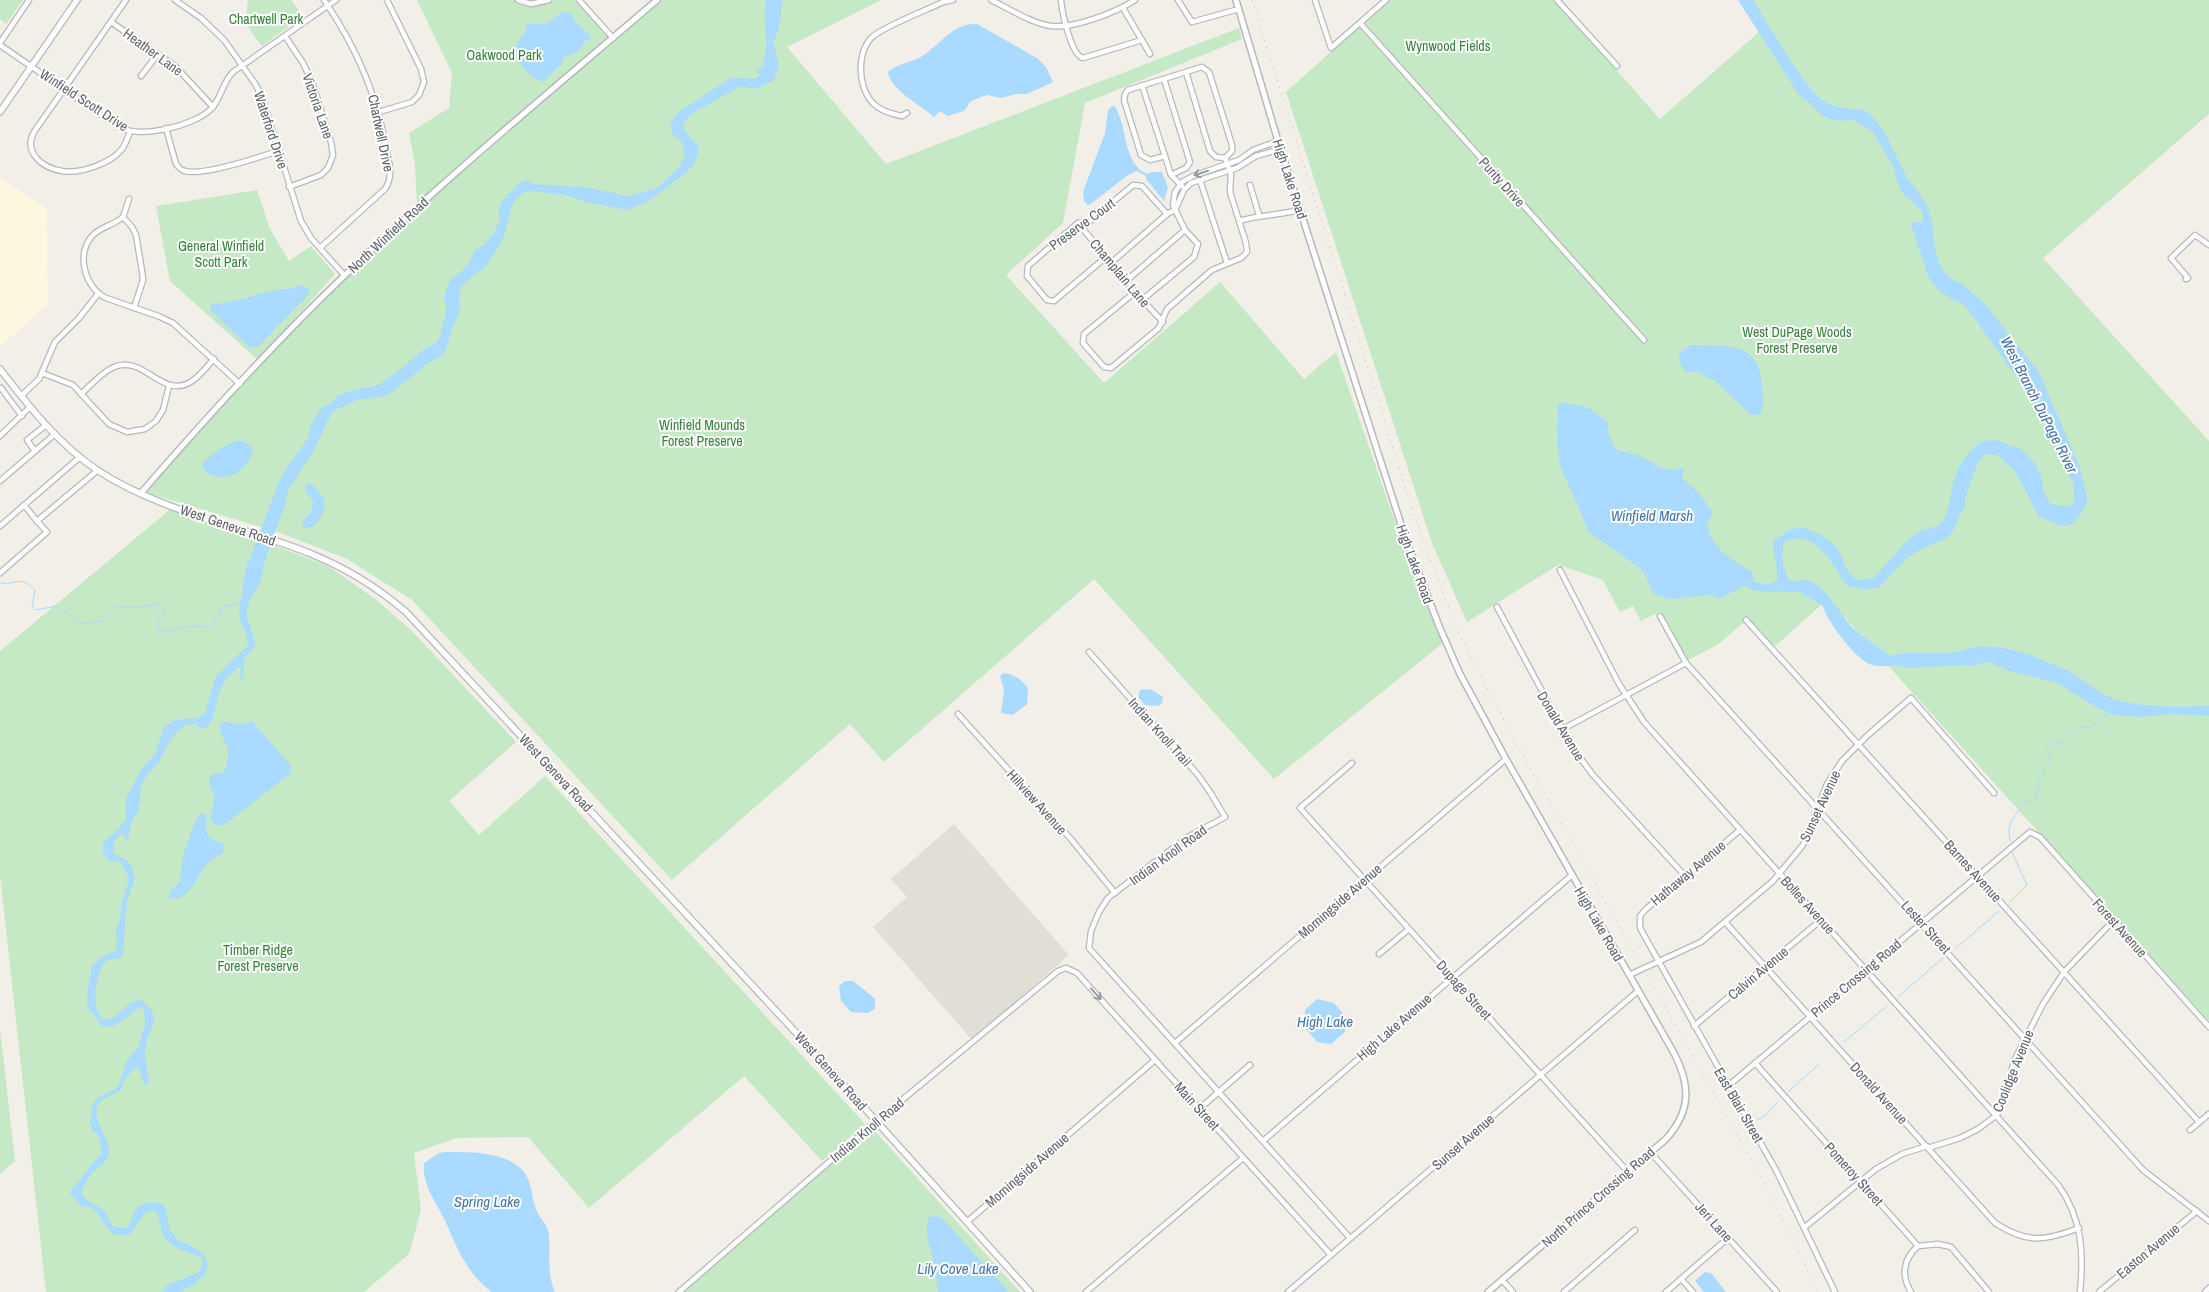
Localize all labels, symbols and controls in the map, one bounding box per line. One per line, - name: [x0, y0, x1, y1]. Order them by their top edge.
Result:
- park label: Chartwell Park: [229, 10, 304, 28]
- street label: Heather Lane: [120, 24, 186, 80]
- park label: Wynwood Fields: [1406, 37, 1491, 55]
- park label: Oakwood Park: [466, 46, 542, 64]
- street label: Winfield Scott Drive: [36, 65, 132, 135]
- street label: Victoria Lane: [298, 71, 338, 141]
- street label: Waterford Drive: [250, 89, 292, 171]
- street label: Chartwell Drive: [364, 93, 398, 173]
- street label: High Lake Road: [1269, 137, 1311, 221]
- street label: Purity Drive: [1475, 153, 1529, 211]
- one-way arrow: [1194, 169, 1210, 178]
- street label: North Winfield Road: [344, 193, 432, 277]
- street label: Preserve Court: [1045, 194, 1119, 254]
- street label: Champlain Lane: [1086, 235, 1154, 311]
- park label: General Winfield Scott Park: [178, 237, 264, 271]
- park label: West DuPage Woods Forest Preserve: [1742, 323, 1852, 357]
- water label: West Branch DuPage River: [1996, 333, 2083, 478]
- park label: Winfield Mounds Forest Preserve: [659, 416, 745, 450]
- street label: West Geneva Road: [178, 500, 278, 550]
- water label: Winfield Marsh: [1611, 505, 1693, 526]
- street label: High Lake Road: [1392, 522, 1438, 606]
- street label: Donald Avenue: [1533, 688, 1589, 764]
- street label: Indian Knoll Trail: [1124, 694, 1196, 770]
- street label: West Geneva Road: [515, 730, 597, 816]
- street label: Hillview Avenue: [1003, 766, 1071, 838]
- street label: Sunset Avenue: [1796, 767, 1844, 845]
- street label: Indian Knoll Road: [1126, 821, 1210, 889]
- street label: Hathaway Avenue: [1647, 836, 1729, 910]
- street label: Barnes Avenue: [1940, 836, 2006, 906]
- street label: Morningside Avenue: [1294, 860, 1386, 942]
- street label: Bolles Avenue: [1777, 872, 1839, 938]
- street label: High Lake Road: [1570, 884, 1628, 964]
- street label: Forest Avenue: [2089, 895, 2151, 961]
- street label: Lester Street: [1897, 897, 1955, 957]
- street label: Prince Crossing Road: [1807, 935, 1905, 1021]
- park label: Timber Ridge Forest Preserve: [217, 941, 299, 975]
- street label: Calvin Avenue: [1724, 942, 1792, 1004]
- street label: Dupage Street: [1433, 956, 1495, 1024]
- one-way arrow: [1090, 987, 1101, 1000]
- street label: High Lake Avenue: [1353, 989, 1435, 1065]
- water label: High Lake: [1297, 1011, 1353, 1032]
- street label: Coolidge Avenue: [1988, 1027, 2038, 1115]
- street label: West Geneva Road: [791, 1028, 871, 1114]
- street label: Donald Avenue: [1846, 1058, 1912, 1128]
- street label: East Blair Street: [1710, 1064, 1768, 1146]
- street label: Main Street: [1170, 1078, 1224, 1134]
- street label: Indian Knoll Road: [826, 1094, 908, 1166]
- street label: Sunset Avenue: [1428, 1110, 1498, 1174]
- street label: Morningside Avenue: [981, 1129, 1073, 1211]
- street label: Pomeroy Street: [1821, 1138, 1887, 1210]
- street label: North Prince Crossing Road: [1538, 1143, 1658, 1251]
- water label: Spring Lake: [454, 1191, 520, 1212]
- street label: Jeri Lane: [1691, 1198, 1737, 1246]
- street label: Easton Avenue: [2113, 1219, 2183, 1283]
- water label: Lily Cove Lake: [917, 1258, 999, 1279]

